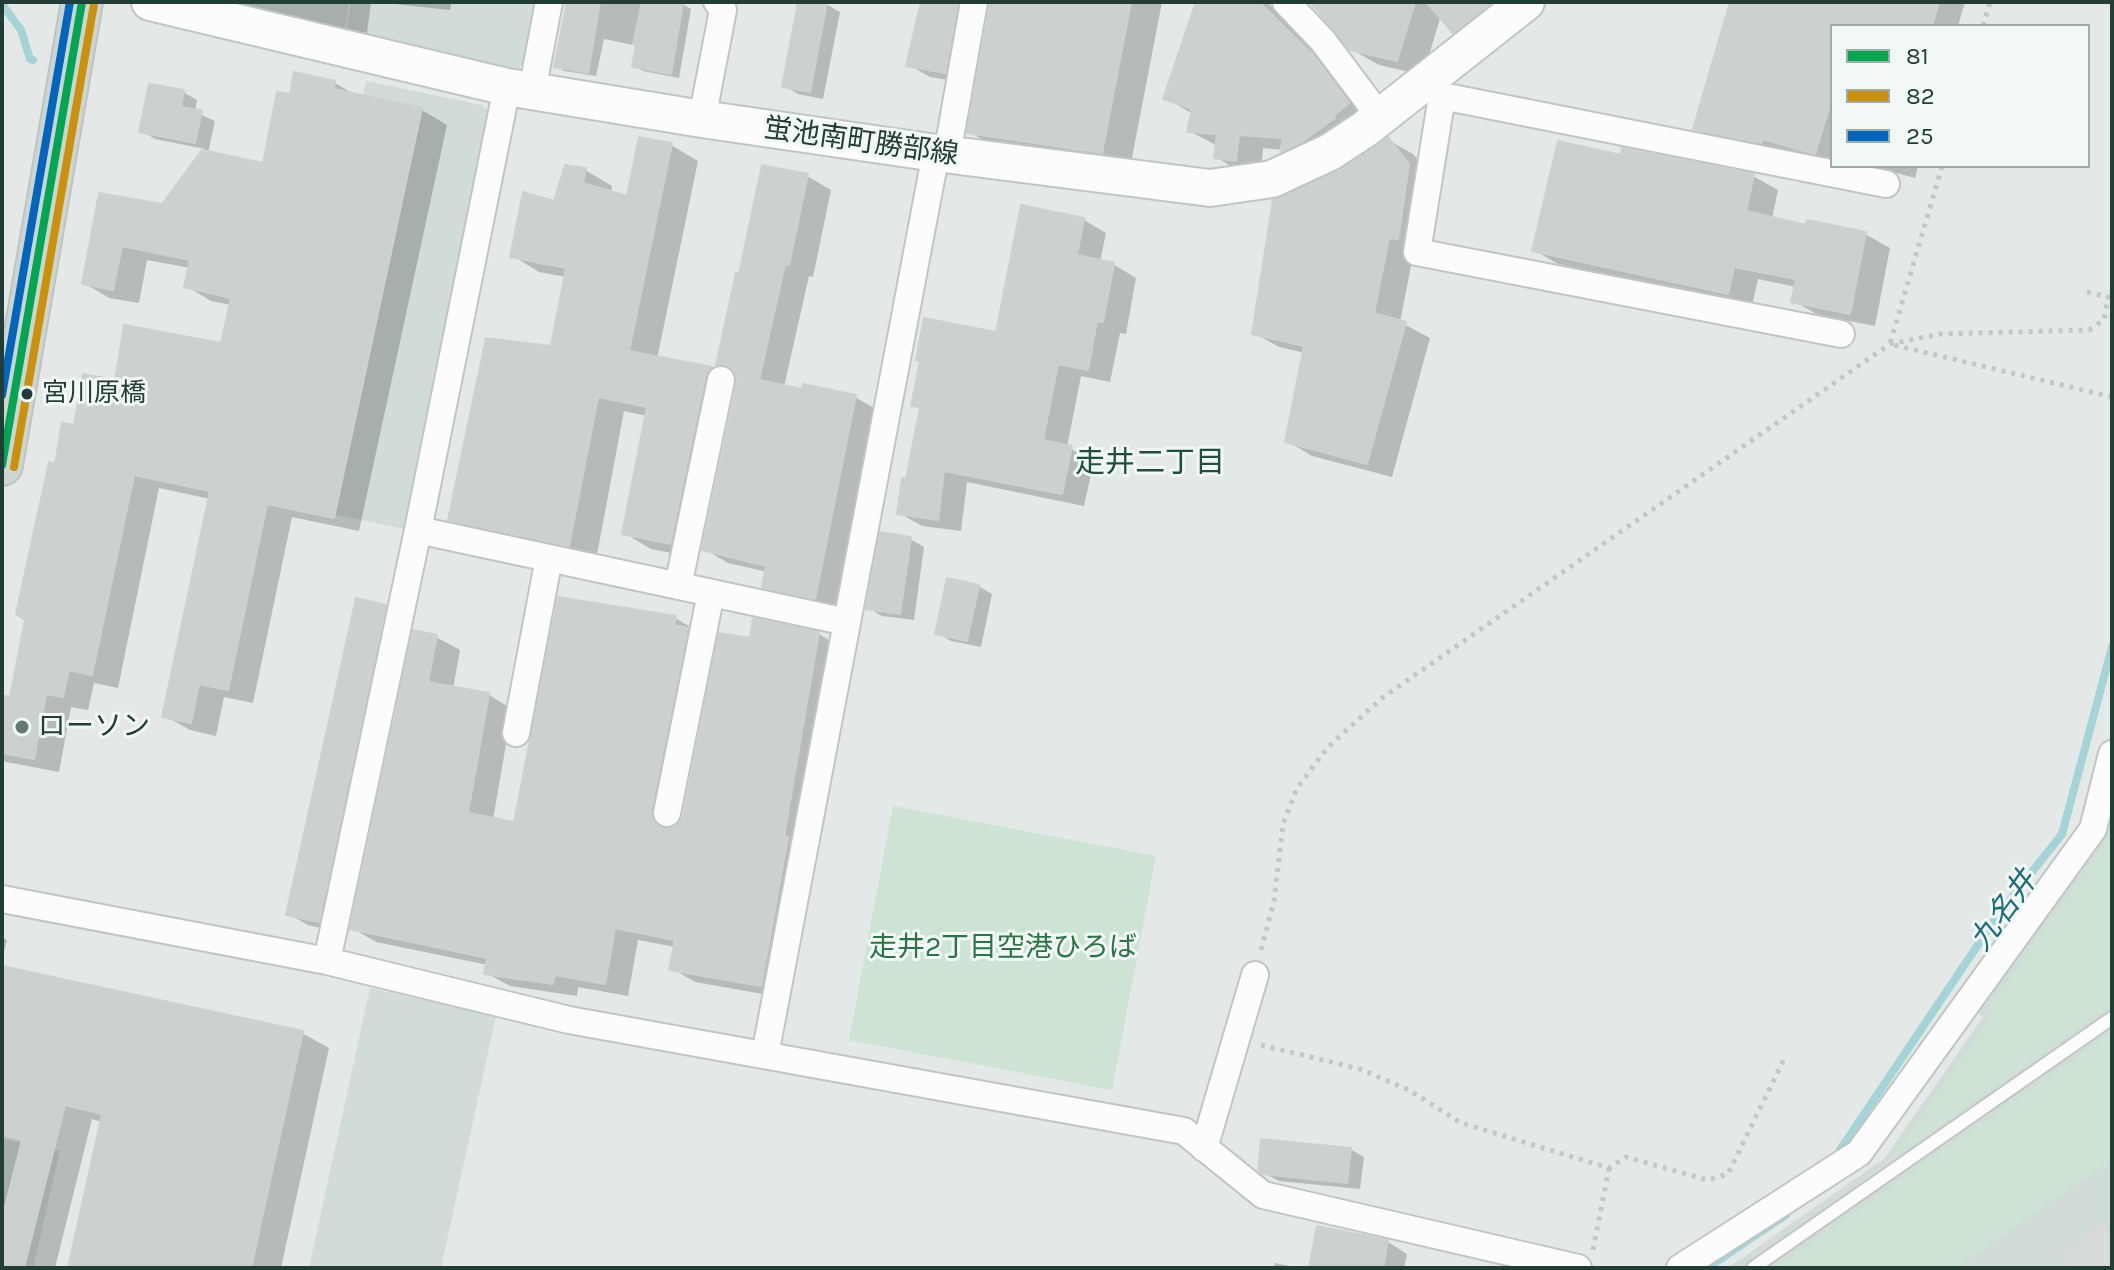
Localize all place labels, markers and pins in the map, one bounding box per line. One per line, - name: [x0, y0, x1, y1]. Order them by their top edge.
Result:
- place label: 宮川原橋: [42, 378, 146, 410]
- marker: 宮川原橋: [19, 386, 35, 402]
- place label: ローソン: [38, 710, 150, 744]
- marker: ローソン: [13, 718, 31, 736]

